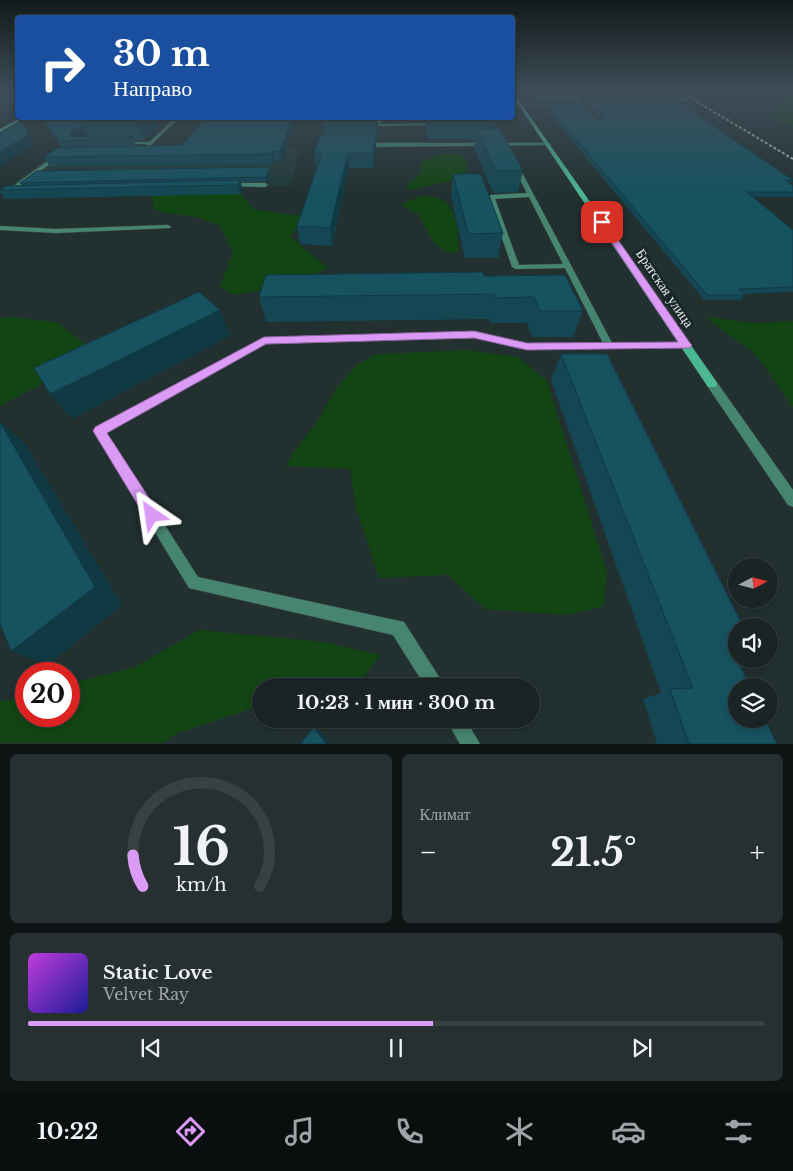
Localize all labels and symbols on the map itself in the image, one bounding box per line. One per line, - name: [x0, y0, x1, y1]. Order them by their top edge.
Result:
- pin: [581, 201, 623, 243]
- street label: Братская улица: [632, 245, 698, 331]
- position arrow: [125, 488, 177, 540]
- north arrow: [728, 558, 778, 608]
- speed limit sign: 20: [15, 662, 80, 727]

